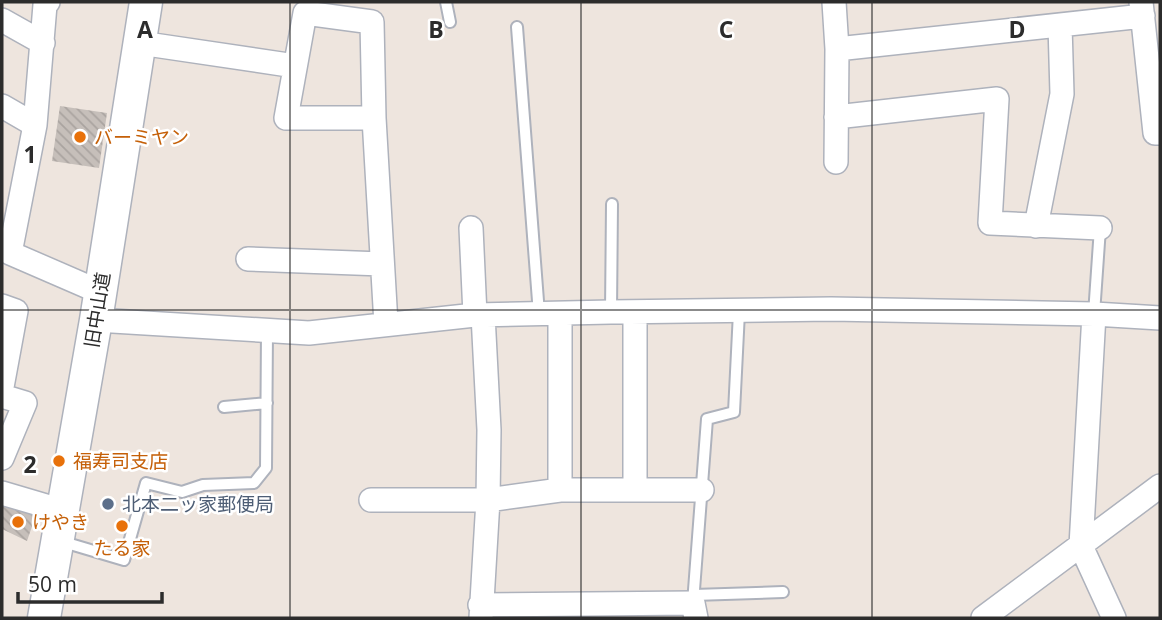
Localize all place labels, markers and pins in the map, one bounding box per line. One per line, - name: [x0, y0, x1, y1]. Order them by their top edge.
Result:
- place label: バーミヤン: [94, 124, 189, 150]
- marker: バーミヤン: [72, 129, 88, 145]
- place label: 福寿司支店: [73, 448, 168, 474]
- marker: 福寿司支店: [51, 453, 67, 469]
- place label: 北本二ッ家郵便局: [122, 491, 274, 517]
- marker: 北本二ッ家郵便局: [100, 496, 116, 512]
- place label: けやき: [32, 509, 89, 535]
- marker: けやき: [10, 514, 26, 530]
- marker: たる家: [114, 518, 130, 534]
- place label: たる家: [93, 535, 151, 561]

